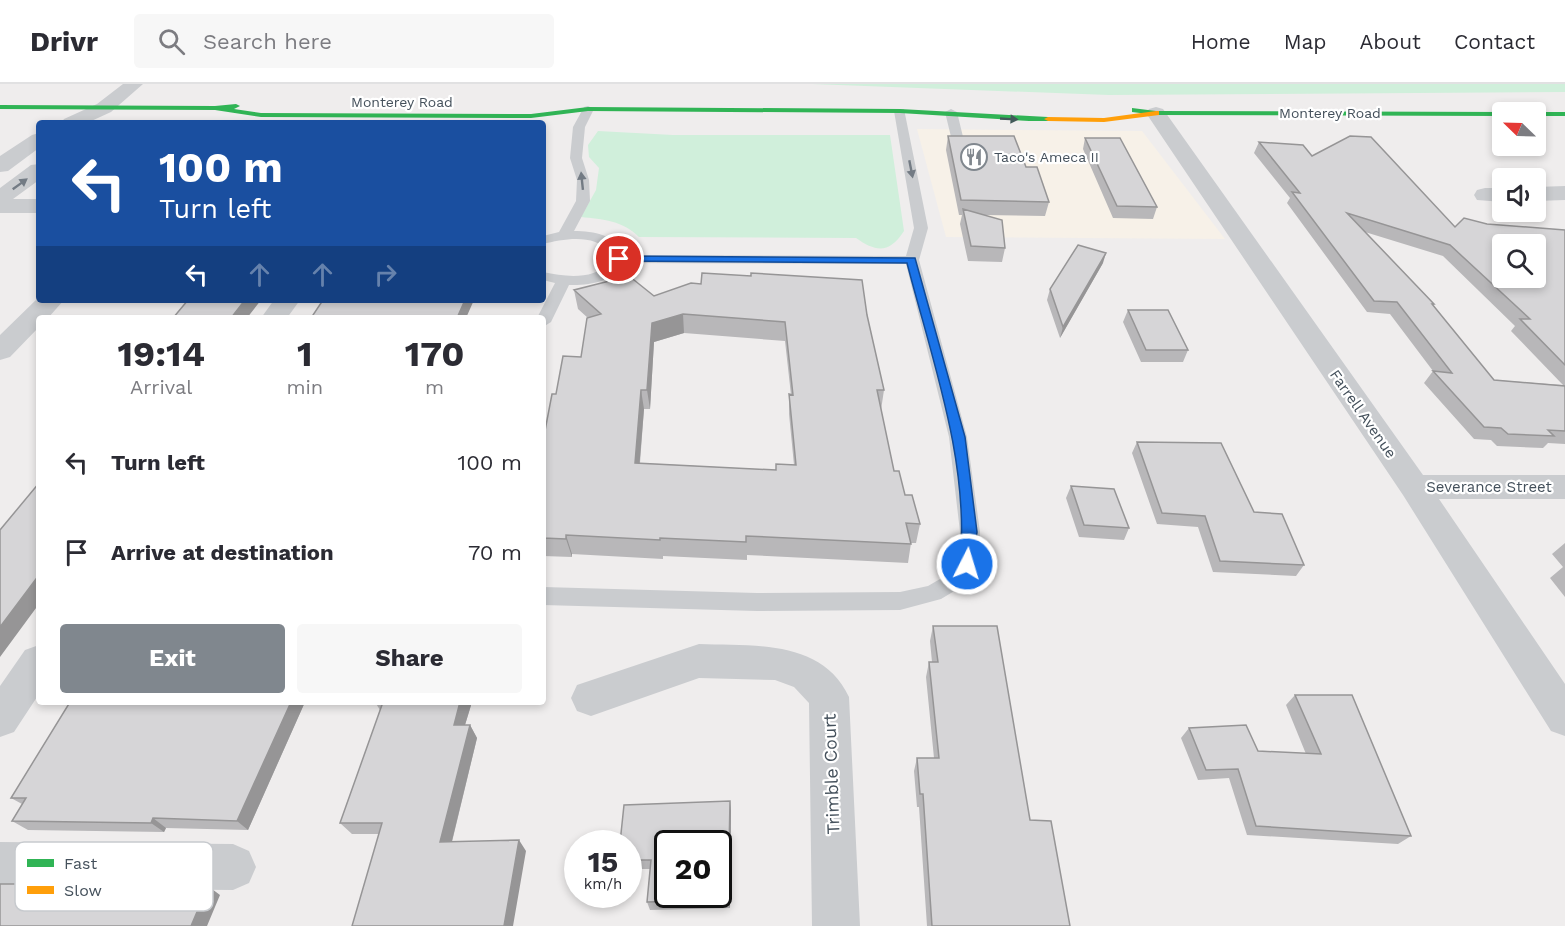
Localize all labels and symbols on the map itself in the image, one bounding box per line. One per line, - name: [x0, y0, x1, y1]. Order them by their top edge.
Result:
- street label: Monterey Road: [351, 94, 453, 110]
- north arrow: [1492, 102, 1546, 156]
- street label: Monterey Road: [1279, 105, 1381, 121]
- one-way arrow: [1000, 114, 1019, 123]
- restaurant icon: Taco's Ameca II: [959, 142, 989, 172]
- place label: Taco's Ameca II: [994, 149, 1099, 165]
- one-way arrow: [906, 159, 915, 178]
- one-way arrow: [577, 172, 587, 191]
- one-way arrow: [11, 178, 27, 190]
- pin: [593, 233, 644, 284]
- street label: Farrell Avenue: [1326, 366, 1400, 462]
- street label: Severance Street: [1426, 478, 1552, 496]
- position arrow: [935, 532, 999, 596]
- street label: Trimble Court: [818, 713, 844, 835]
- speed limit sign: 20: [654, 830, 732, 908]
- legend: [15, 842, 213, 911]
- text: Fast: [64, 854, 97, 873]
- text: Slow: [64, 881, 102, 900]

